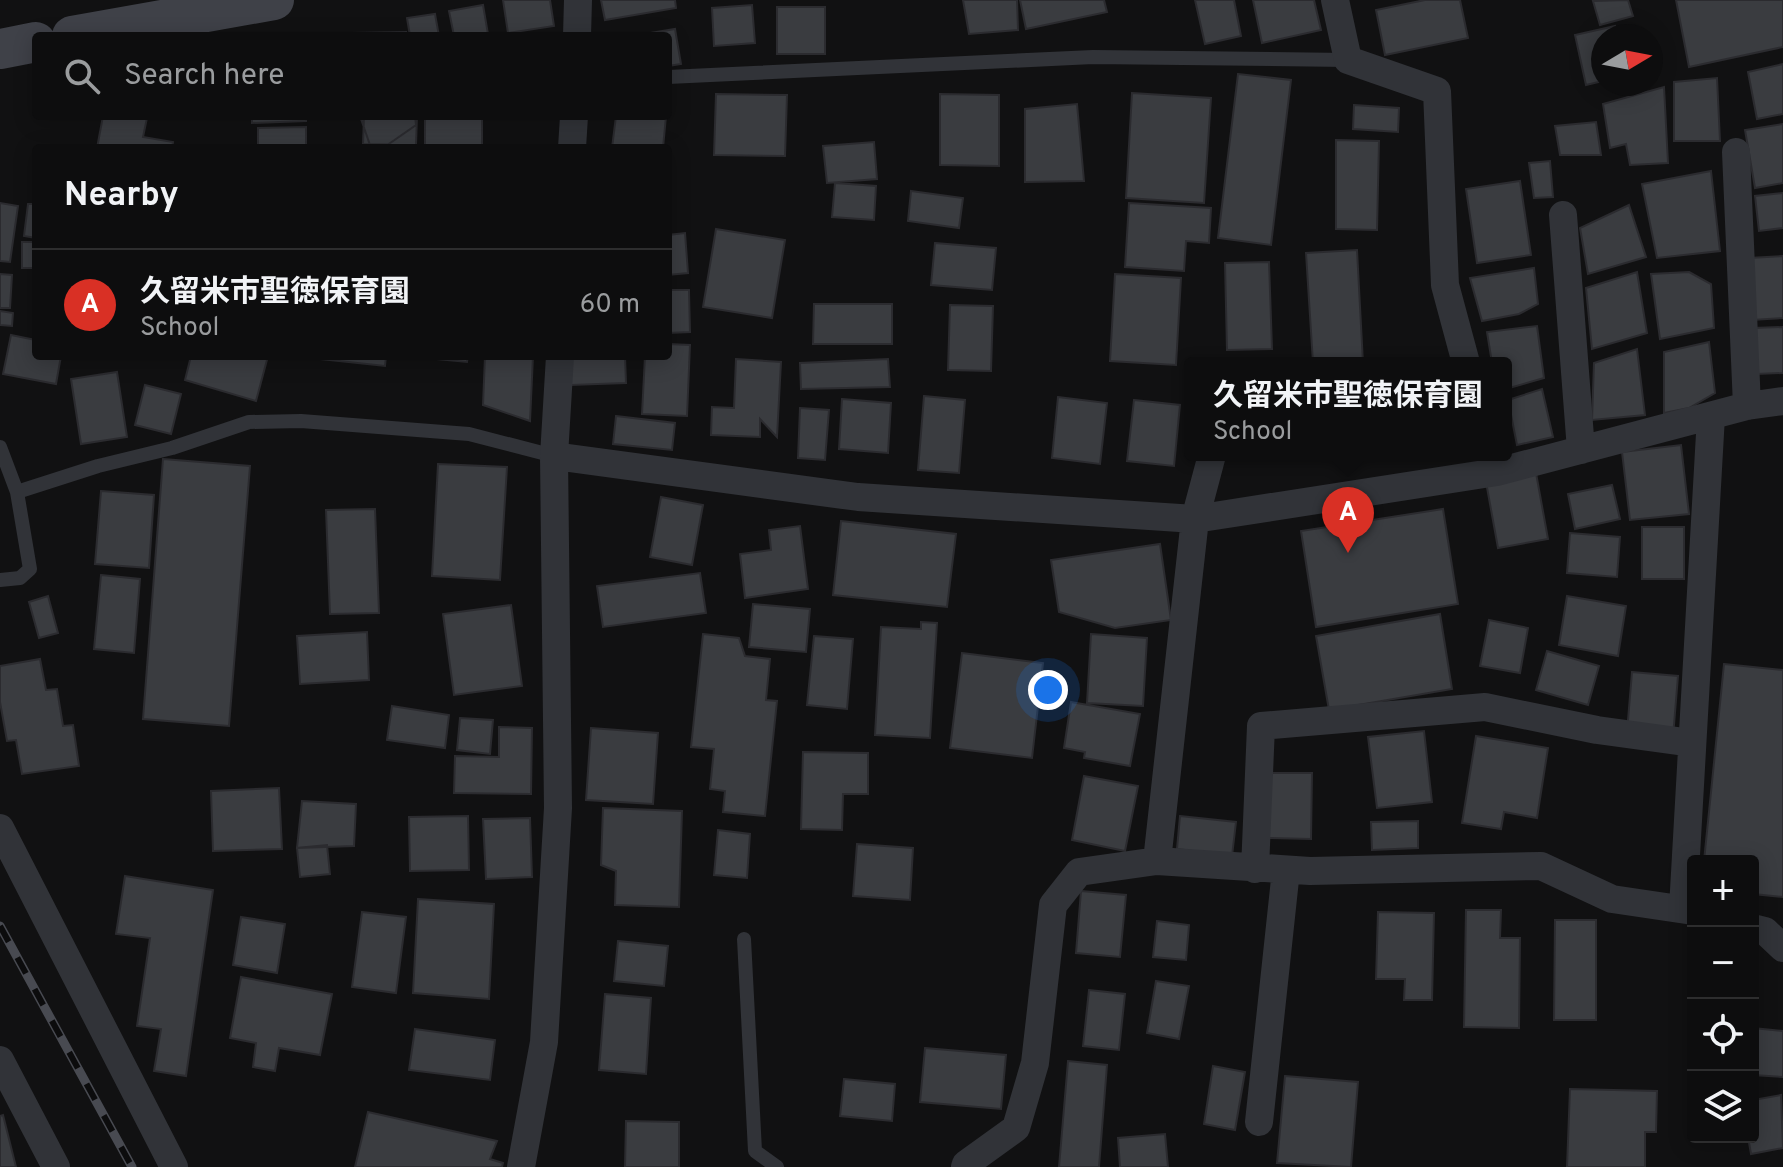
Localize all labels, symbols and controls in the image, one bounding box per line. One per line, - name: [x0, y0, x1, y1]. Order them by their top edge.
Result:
- north arrow: [1591, 24, 1663, 96]
- search box: [32, 32, 672, 120]
- icon: search: [60, 54, 104, 98]
- text: Search here: [124, 58, 284, 95]
- text: Nearby: [64, 175, 179, 218]
- text: 久留米市聖徳保育園: [140, 275, 410, 312]
- text: A: [81, 289, 99, 322]
- text: 60 m: [580, 289, 640, 322]
- text: School: [140, 312, 219, 345]
- popup: [1184, 357, 1512, 461]
- text: 久留米市聖徳保育園: [1213, 379, 1483, 416]
- text: School: [1213, 416, 1292, 449]
- pin: A: [1322, 487, 1374, 553]
- your location: [1028, 670, 1068, 710]
- map controls: [1687, 855, 1759, 1143]
- button: +: [1687, 855, 1759, 927]
- button: −: [1687, 927, 1759, 999]
- button: locate: [1687, 999, 1759, 1071]
- button: layers: [1687, 1071, 1759, 1143]

